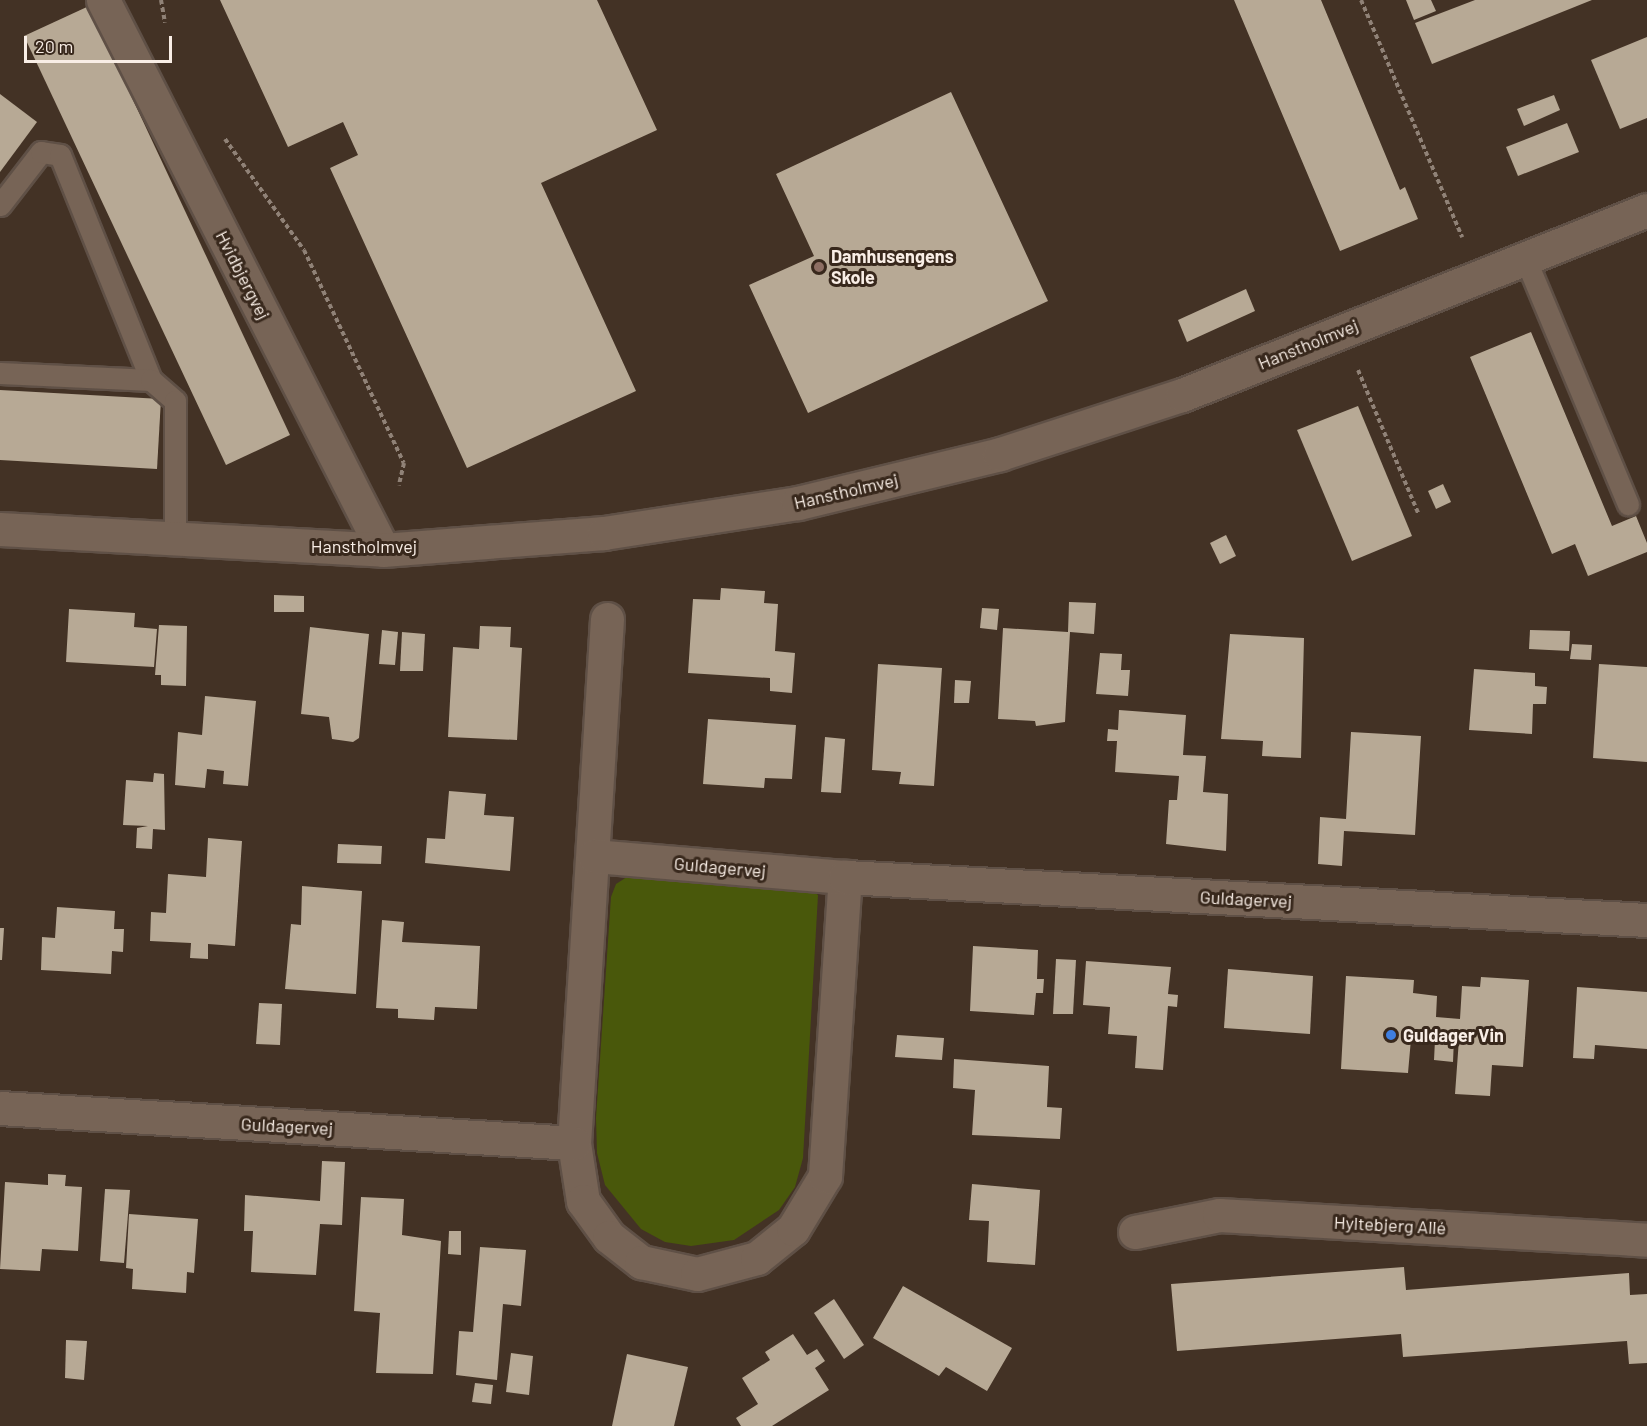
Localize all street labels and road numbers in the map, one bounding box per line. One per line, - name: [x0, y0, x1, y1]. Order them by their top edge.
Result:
- street label: Hvidbjergvej: [211, 227, 275, 323]
- street label: Hanstholmvej: [1255, 314, 1361, 374]
- street label: Hanstholmvej: [792, 469, 900, 513]
- street label: Hanstholmvej: [311, 535, 417, 557]
- street label: Guldagervej: [673, 852, 767, 882]
- street label: Guldagervej: [1199, 886, 1293, 912]
- street label: Guldagervej: [240, 1113, 334, 1139]
- street label: Hyltebjerg Allé: [1333, 1211, 1447, 1239]

